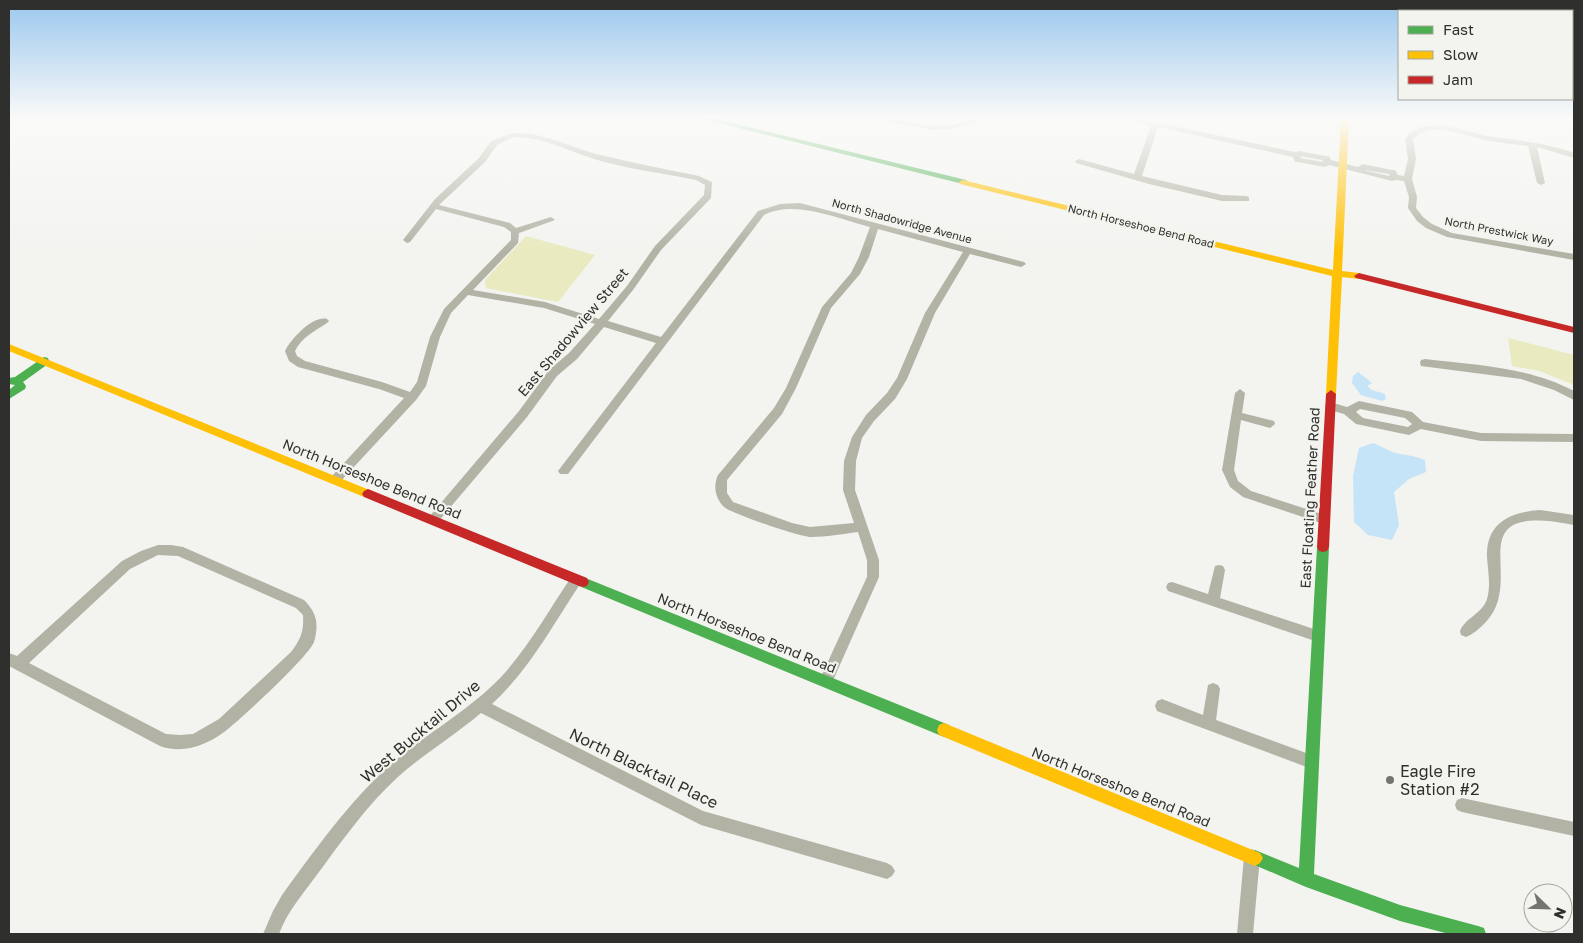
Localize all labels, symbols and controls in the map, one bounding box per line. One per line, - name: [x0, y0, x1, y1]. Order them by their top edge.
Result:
- legend: [1398, 10, 1573, 100]
- text: Fast: [1443, 20, 1474, 38]
- text: Slow: [1443, 45, 1478, 63]
- text: Jam: [1443, 70, 1473, 88]
- street label: North Shadowridge Avenue: [831, 196, 974, 245]
- street label: North Horseshoe Bend Road: [1067, 201, 1216, 250]
- street label: North Prestwick Way: [1444, 214, 1555, 247]
- street label: East Shadowview Street: [514, 264, 631, 399]
- street label: East Floating Feather Road: [1296, 407, 1323, 589]
- street label: North Horseshoe Bend Road: [280, 435, 464, 522]
- street label: North Horseshoe Bend Road: [655, 589, 839, 676]
- street label: West Bucktail Drive: [356, 675, 484, 787]
- street label: North Blacktail Place: [566, 723, 722, 813]
- street label: North Horseshoe Bend Road: [1029, 743, 1213, 830]
- place label: Eagle Fire Station #2: [1400, 761, 1480, 799]
- marker: Eagle Fire Station #2: [1384, 774, 1396, 786]
- north arrow: [1523, 883, 1573, 933]
- text: N: [1551, 905, 1570, 921]

